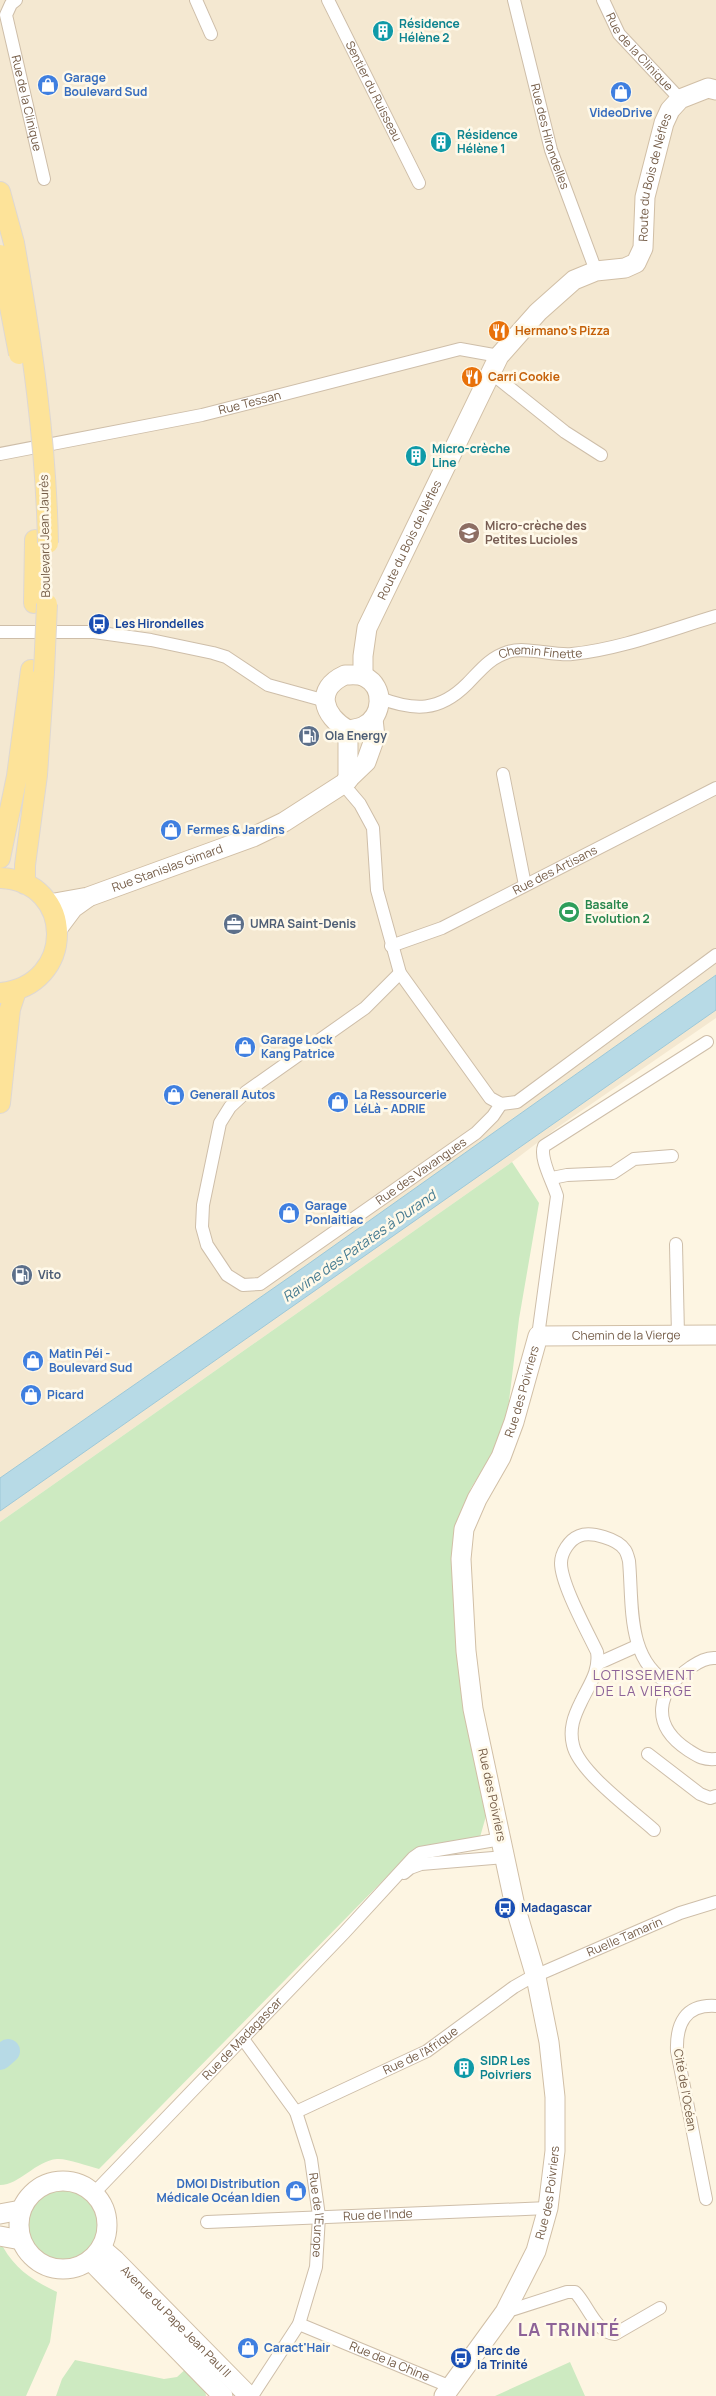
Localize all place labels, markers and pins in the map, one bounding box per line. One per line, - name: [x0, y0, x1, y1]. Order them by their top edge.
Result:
- place label: Résidence Hélène 2: [399, 15, 460, 46]
- building icon: Résidence Hélène 2: [371, 19, 395, 43]
- place label: Garage Boulevard Sud: [64, 69, 147, 100]
- shop icon: Garage Boulevard Sud: [36, 73, 60, 97]
- shop icon: VideoDrive: [609, 80, 633, 104]
- place label: VideoDrive: [589, 104, 653, 121]
- place label: Résidence Hélène 1: [457, 126, 518, 157]
- building icon: Résidence Hélène 1: [429, 130, 453, 154]
- restaurant icon: Hermano's Pizza: [487, 319, 511, 343]
- place label: Hermano's Pizza: [515, 322, 610, 339]
- restaurant icon: Carri Cookie: [460, 365, 484, 389]
- place label: Carri Cookie: [488, 368, 560, 385]
- place label: Micro-crèche Line: [432, 440, 510, 471]
- building icon: Micro-crèche Line: [404, 444, 428, 468]
- place label: Micro-crèche des Petites Lucioles: [485, 517, 587, 548]
- school or university icon: Micro-crèche des Petites Lucioles: [457, 521, 481, 545]
- bus stop icon: Les Hirondelles: [87, 612, 111, 636]
- place label: Les Hirondelles: [115, 615, 205, 632]
- fuel station icon: Ola Energy: [297, 724, 321, 748]
- place label: Ola Energy: [325, 727, 387, 744]
- shop icon: Fermes & Jardins: [159, 818, 183, 842]
- place label: Fermes & Jardins: [187, 821, 285, 838]
- place label: Basalte Evolution 2: [585, 896, 650, 927]
- sports icon: Basalte Evolution 2: [557, 900, 581, 924]
- office icon: UMRA Saint-Denis: [222, 912, 246, 936]
- place label: UMRA Saint-Denis: [250, 915, 356, 932]
- place label: Garage Lock Kang Patrice: [261, 1031, 335, 1062]
- shop icon: Garage Lock Kang Patrice: [233, 1035, 257, 1059]
- shop icon: Generall Autos: [162, 1083, 186, 1107]
- place label: Generall Autos: [190, 1086, 276, 1103]
- place label: La Ressourcerie LéLà - ADRIE: [354, 1086, 447, 1117]
- shop icon: La Ressourcerie LéLà - ADRIE: [326, 1090, 350, 1114]
- place label: Garage Ponlaitiac: [305, 1197, 364, 1228]
- shop icon: Garage Ponlaitiac: [277, 1201, 301, 1225]
- fuel station icon: Vito: [10, 1263, 34, 1287]
- place label: Vito: [38, 1266, 61, 1283]
- place label: Matin Péi - Boulevard Sud: [49, 1345, 132, 1376]
- shop icon: Matin Péi - Boulevard Sud: [21, 1349, 45, 1373]
- shop icon: Picard: [19, 1383, 43, 1407]
- place label: Picard: [47, 1386, 84, 1403]
- bus stop icon: Madagascar: [493, 1896, 517, 1920]
- place label: Madagascar: [521, 1899, 592, 1916]
- place label: SIDR Les Poivriers: [480, 2052, 532, 2083]
- building icon: SIDR Les Poivriers: [452, 2056, 476, 2080]
- place label: DMOI Distribution Médicale Océan Idien: [157, 2175, 280, 2206]
- shop icon: DMOI Distribution Médicale Océan Idien: [284, 2179, 308, 2203]
- shop icon: Caract'Hair: [236, 2336, 260, 2360]
- place label: Caract'Hair: [264, 2339, 330, 2356]
- place label: Parc de la Trinité: [477, 2342, 528, 2373]
- bus stop icon: Parc de la Trinité: [449, 2346, 473, 2370]

